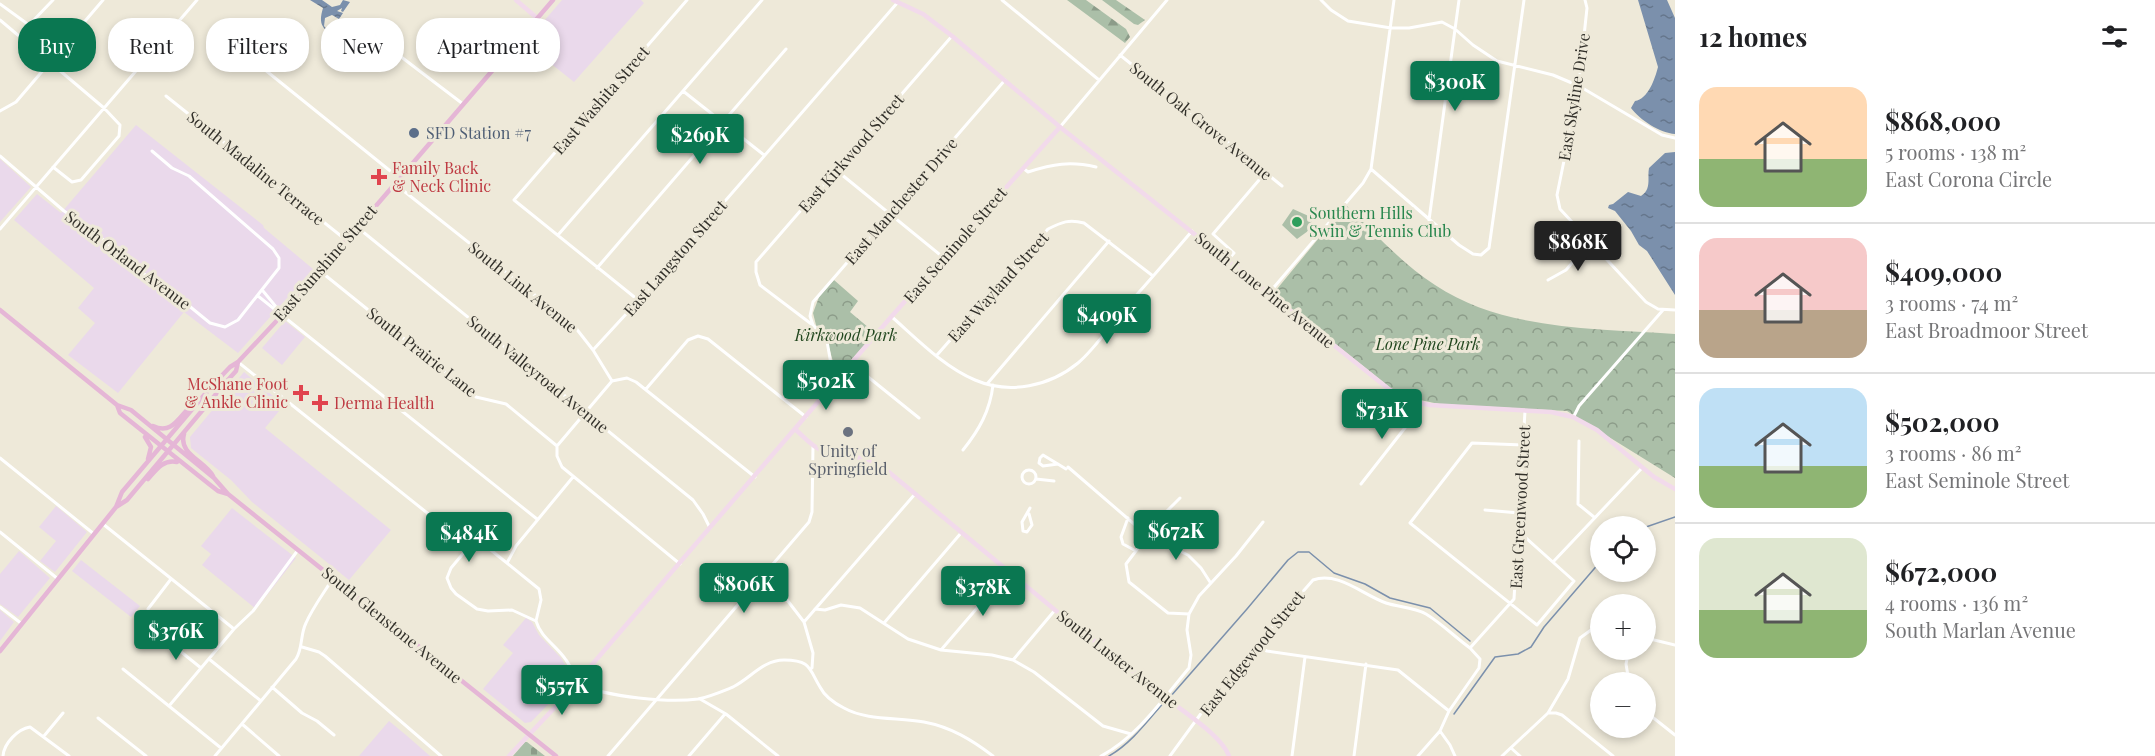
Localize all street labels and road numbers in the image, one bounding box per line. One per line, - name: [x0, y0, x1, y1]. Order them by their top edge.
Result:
- street label: East Skyline Drive: [1553, 31, 1594, 162]
- street label: East Washita Street: [548, 41, 654, 158]
- street label: South Oak Grove Avenue: [1126, 57, 1277, 184]
- street label: East Kirkwood Street: [793, 89, 908, 217]
- street label: South Madaline Terrace: [183, 106, 329, 230]
- street label: East Manchester Drive: [840, 133, 962, 269]
- street label: East Seminole Street: [898, 182, 1011, 307]
- street label: East Langston Street: [618, 195, 731, 320]
- street label: East Sunshine Street: [268, 200, 381, 325]
- street label: South Orland Avenue: [61, 205, 195, 314]
- street label: East Wayland Street: [943, 227, 1053, 346]
- street label: South Lone Pine Avenue: [1191, 227, 1339, 352]
- street label: South Link Avenue: [465, 236, 582, 337]
- street label: South Prairie Lane: [363, 302, 481, 401]
- street label: South Valleyroad Avenue: [463, 310, 613, 437]
- street label: East Greenwood Street: [1505, 424, 1534, 589]
- street label: South Glenstone Avenue: [318, 562, 467, 688]
- street label: East Edgewood Street: [1195, 585, 1309, 720]
- street label: South Luster Avenue: [1053, 605, 1183, 713]

